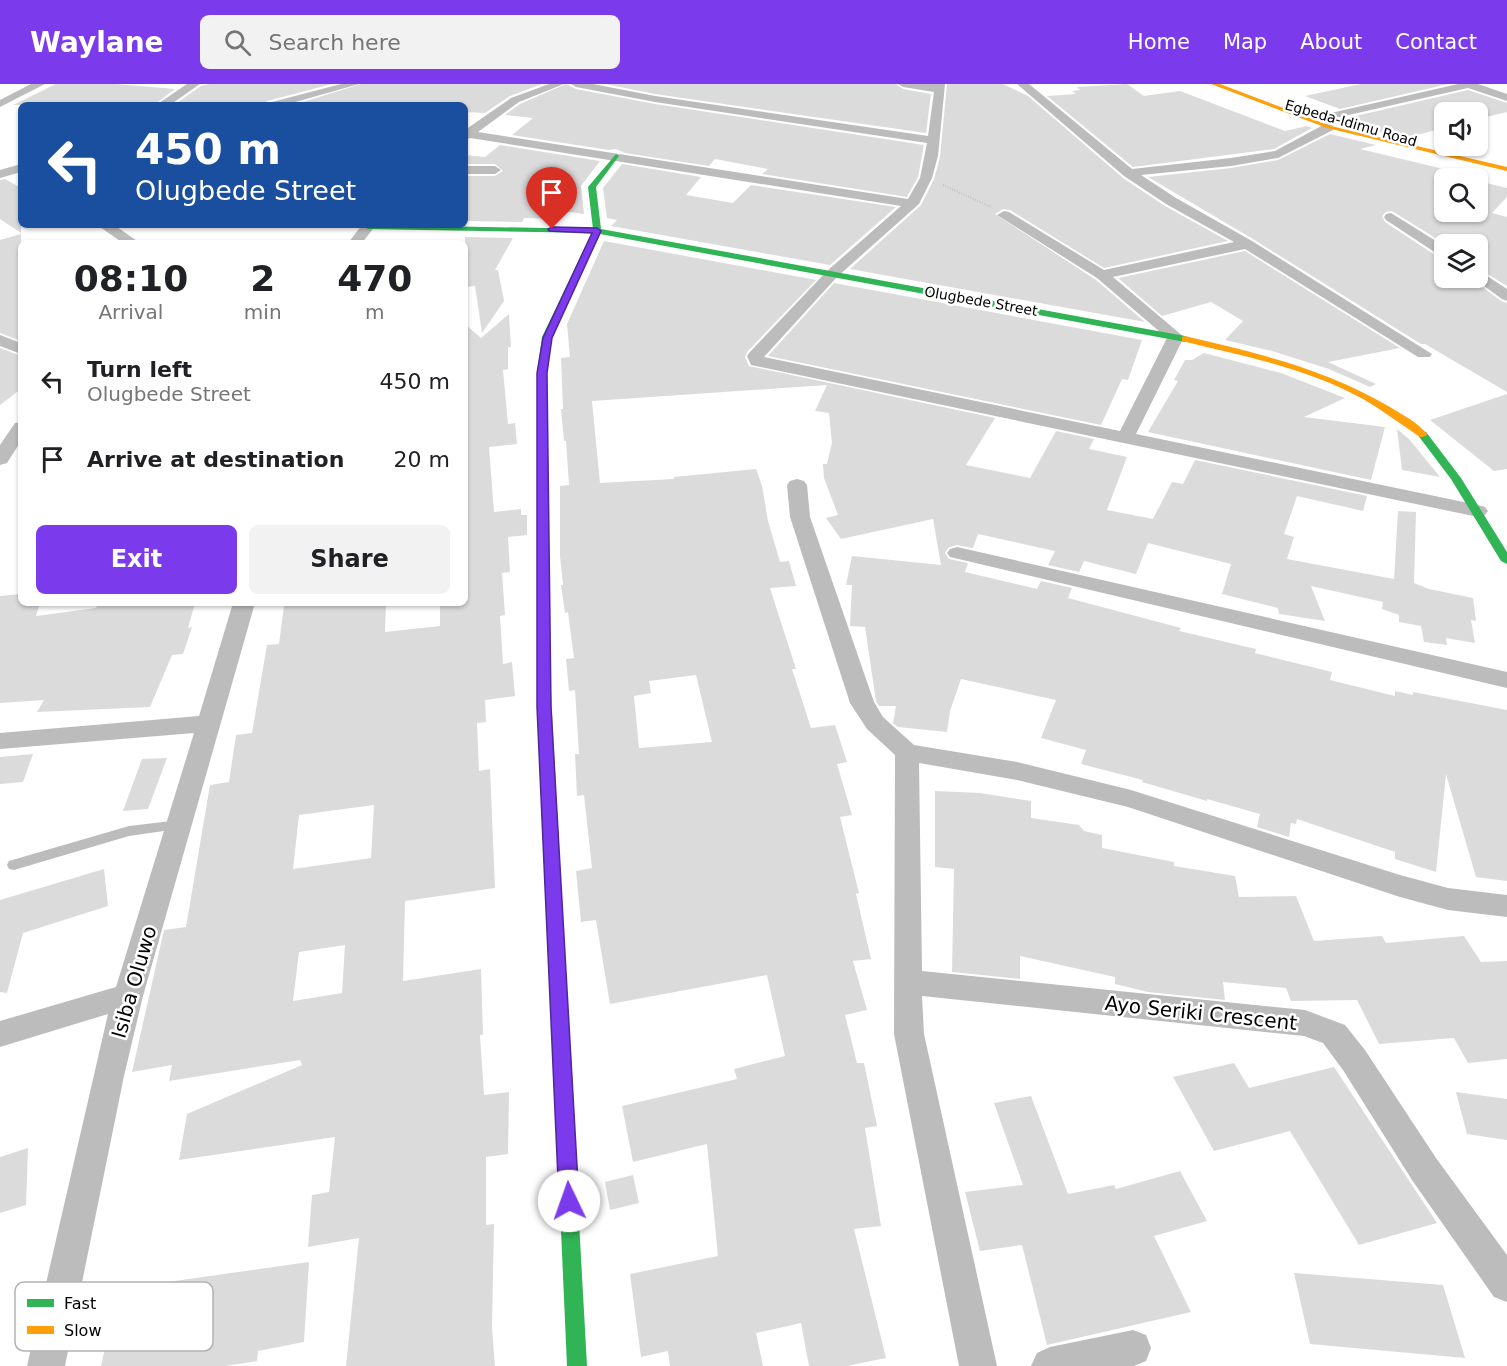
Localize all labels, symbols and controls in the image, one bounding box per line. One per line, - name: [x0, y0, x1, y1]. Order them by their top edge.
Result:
- search box: [200, 15, 620, 69]
- text: Waylane: [30, 26, 164, 59]
- icon: search: [221, 26, 254, 59]
- text: Search here: [269, 30, 401, 55]
- text: Home: [1128, 30, 1190, 54]
- text: Map: [1223, 30, 1267, 54]
- text: About: [1300, 30, 1362, 54]
- text: Contact: [1395, 30, 1477, 54]
- street label: Egbeda-Idimu Road: [1283, 96, 1419, 150]
- map controls: [1434, 102, 1488, 288]
- button: sound: [1434, 102, 1488, 156]
- text: 450 m: [135, 125, 281, 174]
- icon: left: [36, 126, 114, 204]
- pin: [526, 167, 577, 229]
- button: search: [1434, 168, 1488, 222]
- text: Olugbede Street: [135, 175, 356, 206]
- icon: arrive: [535, 176, 568, 209]
- button: layers: [1434, 234, 1488, 288]
- text: 08:10: [74, 258, 188, 299]
- text: 2: [250, 258, 275, 299]
- text: 470: [337, 258, 412, 299]
- street label: Olugbede Street: [923, 283, 1039, 319]
- text: Arrival: [98, 300, 163, 324]
- text: min: [244, 300, 282, 324]
- text: m: [365, 300, 385, 324]
- text: Turn left: [87, 357, 192, 382]
- icon: left: [36, 365, 69, 398]
- text: 450 m: [380, 369, 450, 394]
- text: Olugbede Street: [87, 382, 251, 406]
- icon: arrive: [36, 443, 69, 476]
- text: Arrive at destination: [87, 447, 344, 472]
- text: 20 m: [394, 447, 450, 472]
- button: Exit: [36, 525, 237, 594]
- button: Share: [249, 525, 450, 594]
- street label: Isiba Oluwo: [107, 923, 161, 1041]
- street label: Ayo Seriki Crescent: [1104, 991, 1299, 1035]
- position arrow: [537, 1169, 601, 1233]
- legend: [15, 1282, 213, 1351]
- text: Fast: [64, 1294, 96, 1313]
- text: Slow: [64, 1321, 101, 1340]

